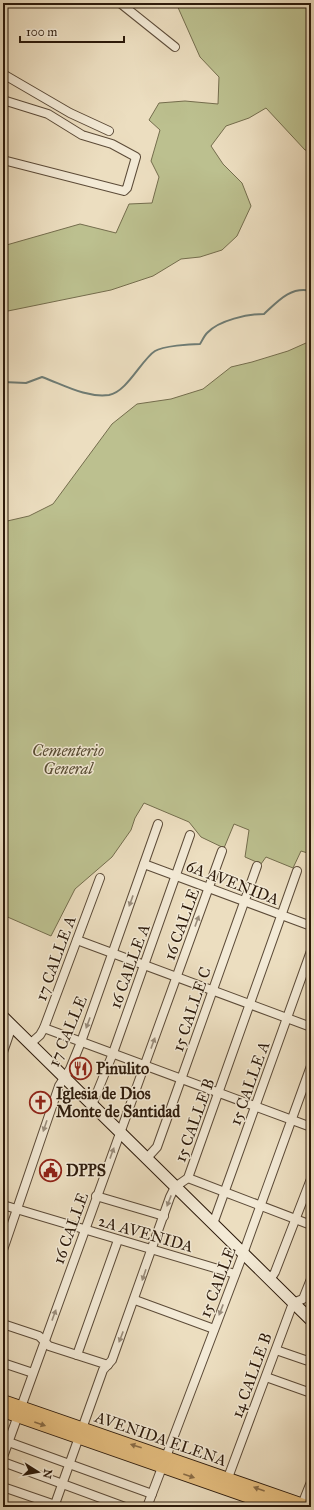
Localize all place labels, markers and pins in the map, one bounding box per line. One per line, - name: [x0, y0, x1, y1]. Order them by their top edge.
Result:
- restaurant icon: Pinulito: [68, 1055, 94, 1081]
- place label: Pinulito: [96, 1059, 149, 1078]
- place label: Iglesia de Dios Monte de Santidad: [56, 1084, 181, 1121]
- church icon: Iglesia de Dios Monte de Santidad: [27, 1089, 53, 1115]
- public building icon: DPPS: [37, 1157, 63, 1183]
- place label: DPPS: [66, 1161, 106, 1180]

